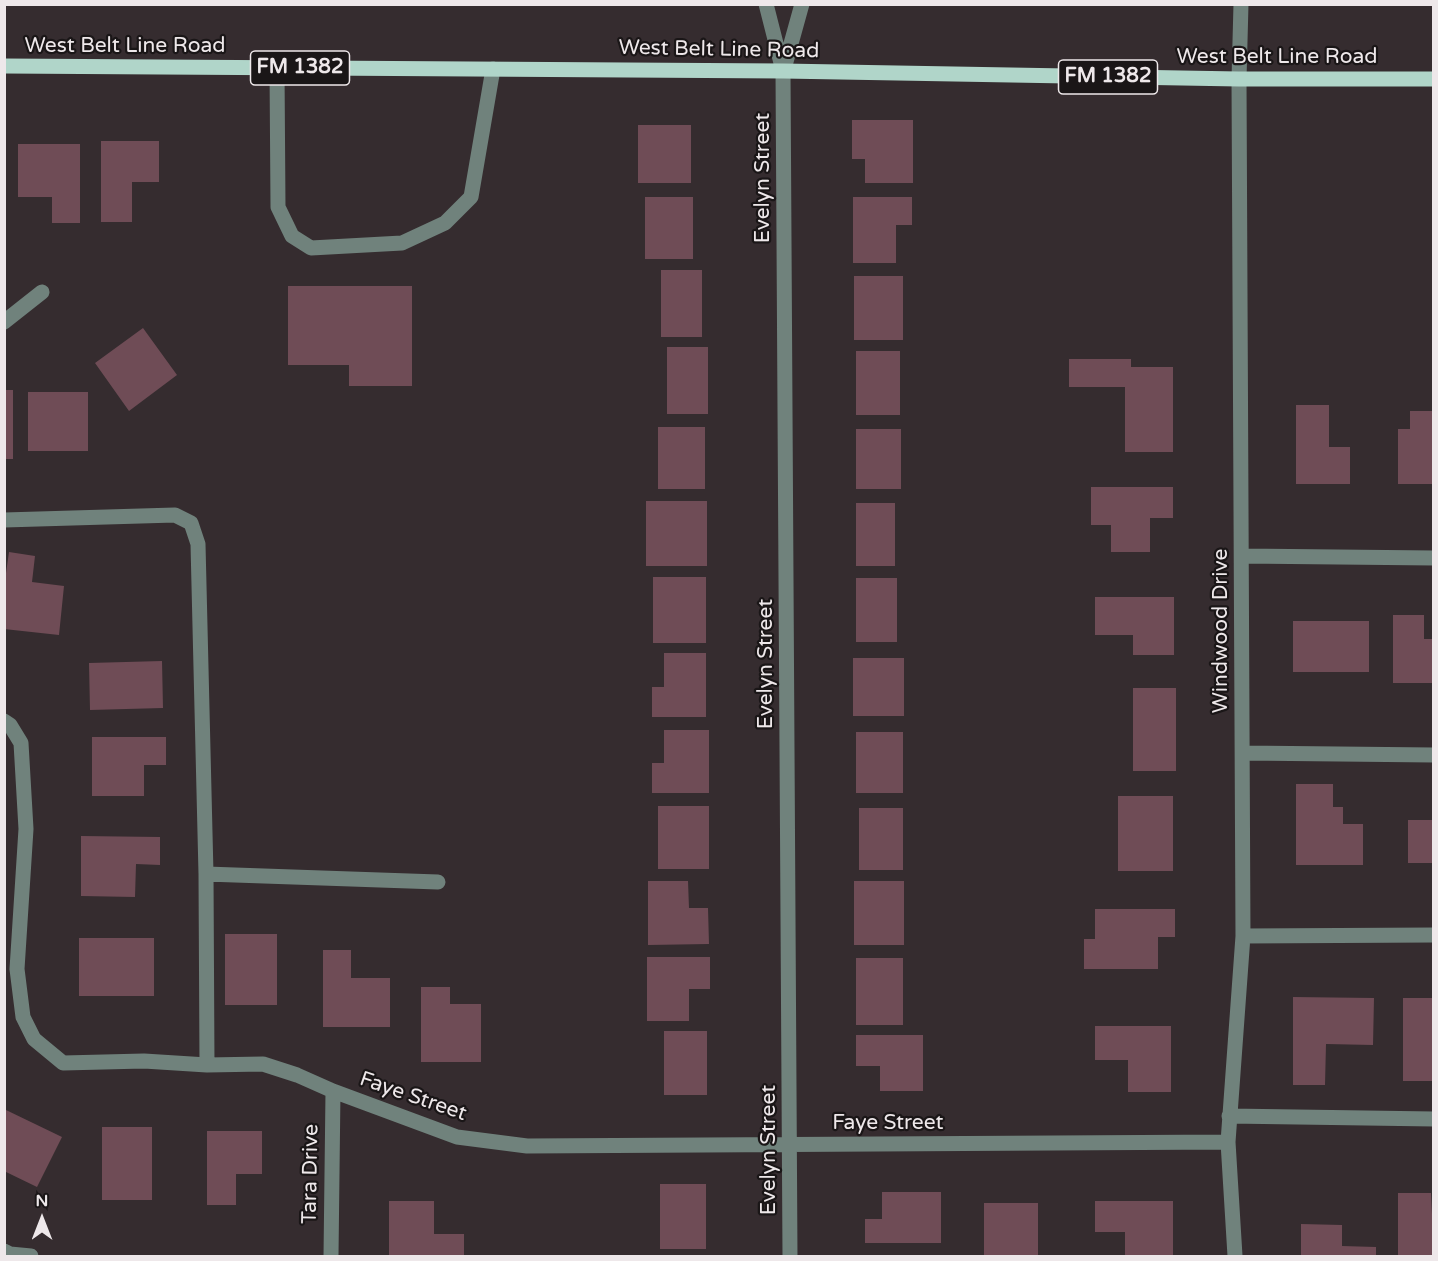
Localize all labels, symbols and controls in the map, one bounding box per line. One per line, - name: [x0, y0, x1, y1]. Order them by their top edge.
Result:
- street label: West Belt Line Road: [25, 33, 225, 59]
- street label: West Belt Line Road: [618, 36, 820, 64]
- street label: West Belt Line Road: [1177, 44, 1377, 70]
- road number: FM 1382: [250, 51, 350, 85]
- road number: FM 1382: [1058, 60, 1158, 94]
- street label: Evelyn Street: [750, 113, 776, 243]
- street label: Windwood Drive: [1208, 549, 1234, 713]
- street label: Evelyn Street: [753, 599, 779, 729]
- street label: Faye Street: [356, 1067, 470, 1127]
- street label: Evelyn Street: [756, 1085, 782, 1215]
- street label: Faye Street: [832, 1110, 944, 1136]
- street label: Tara Drive: [298, 1124, 324, 1224]
- north arrow: [12, 1189, 72, 1249]
- text: N: [36, 1191, 48, 1211]

